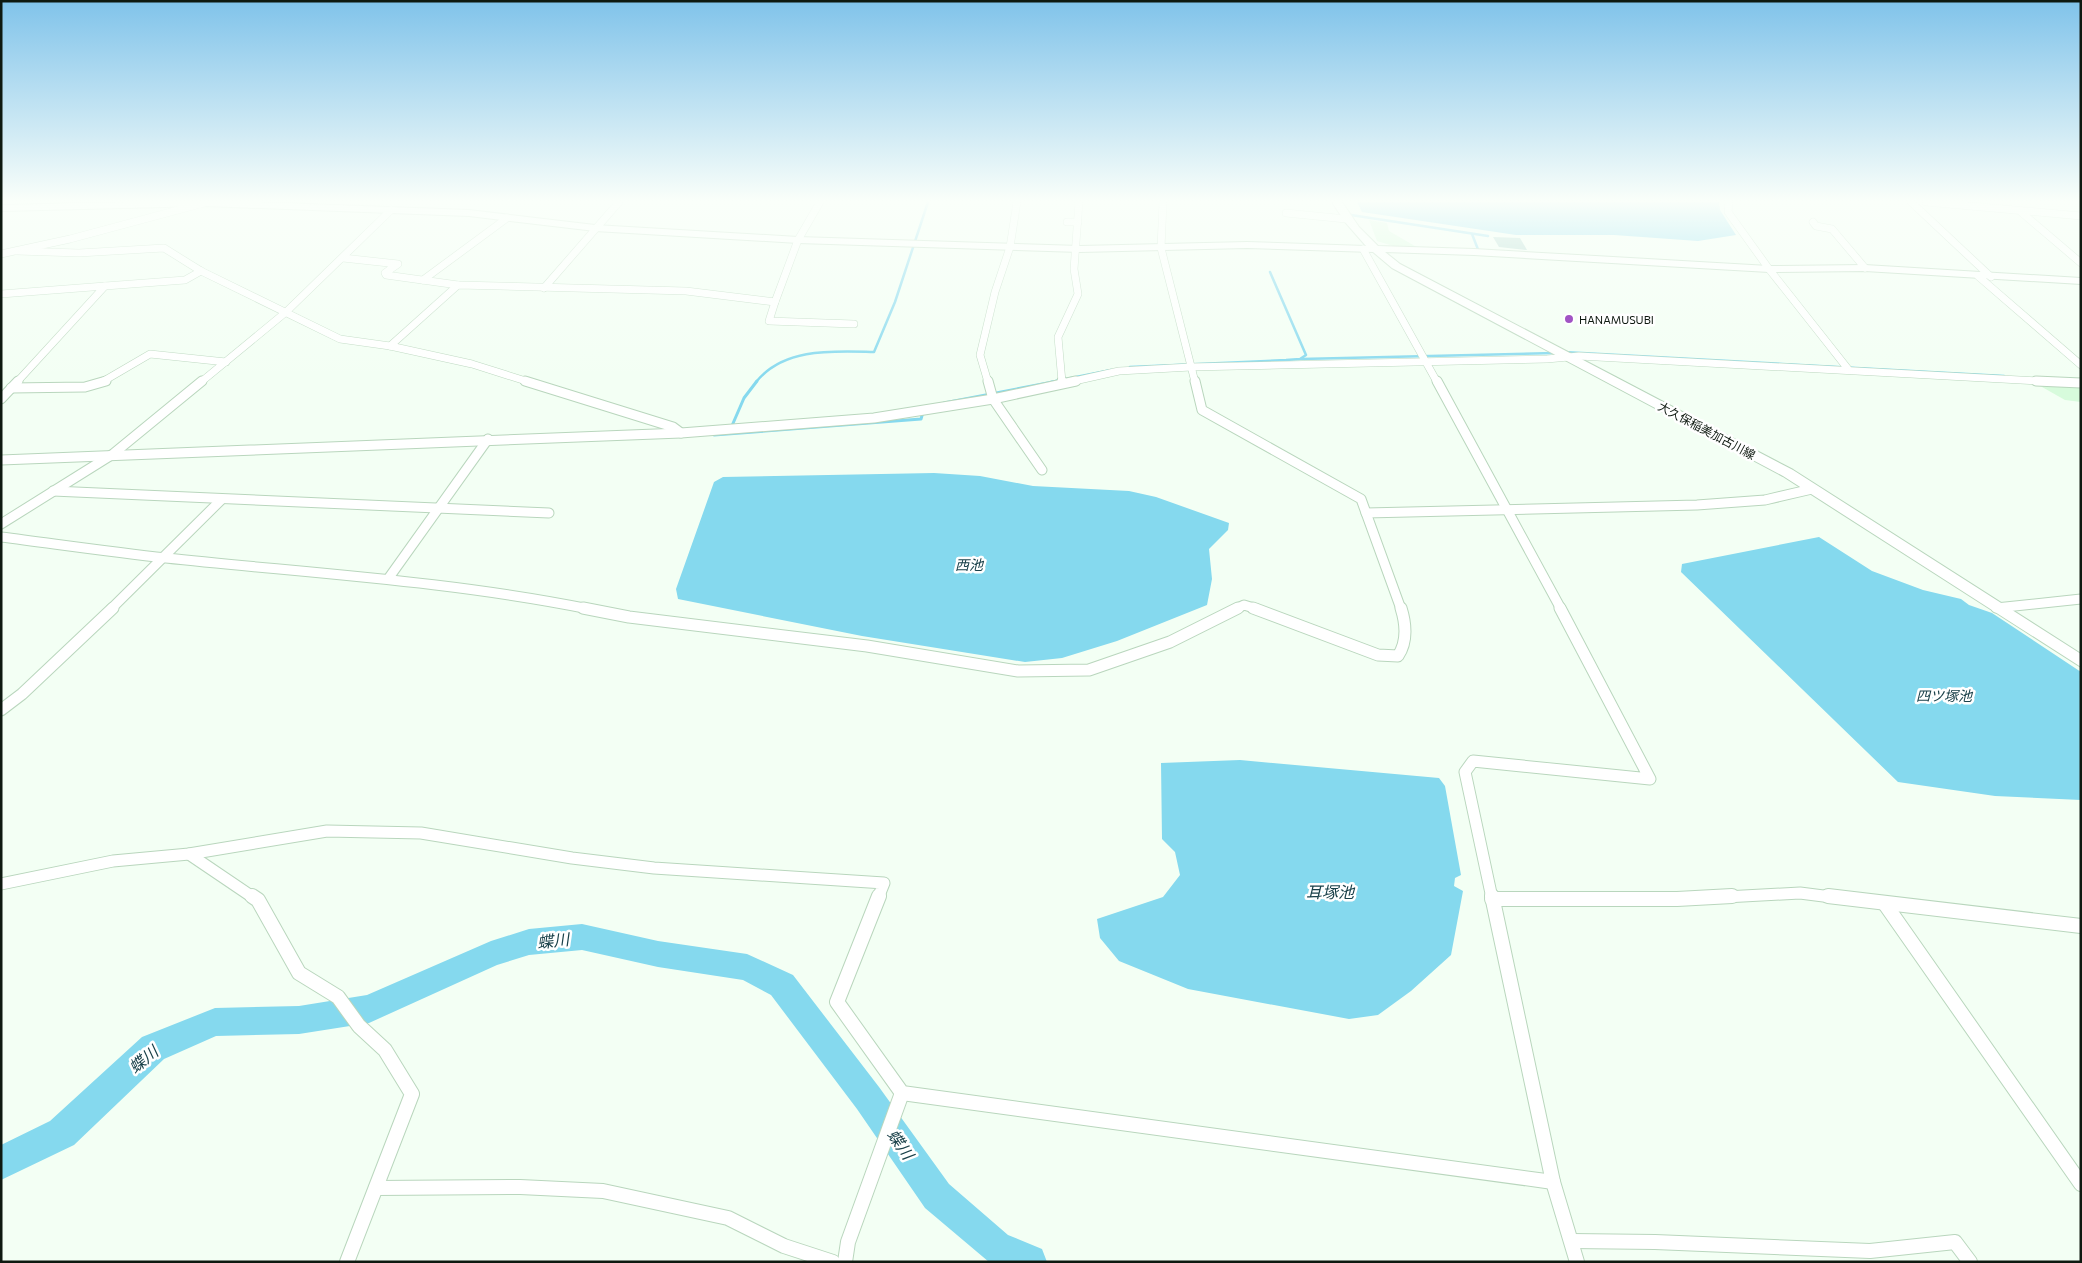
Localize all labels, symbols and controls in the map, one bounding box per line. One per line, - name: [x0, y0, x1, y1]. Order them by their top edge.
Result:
- marker: HANAMUSUBI: [1563, 313, 1575, 325]
- place label: HANAMUSUBI: [1579, 313, 1654, 326]
- street label: 大久保稲美加古川線: [1656, 398, 1758, 462]
- water label: 西池: [955, 556, 985, 573]
- water label: 四ツ塚池: [1916, 687, 1974, 704]
- water label: 耳塚池: [1306, 882, 1356, 901]
- water label: 蝶川: [536, 929, 572, 951]
- water label: 蝶川: [125, 1040, 163, 1076]
- water label: 蝶川: [884, 1125, 919, 1164]

